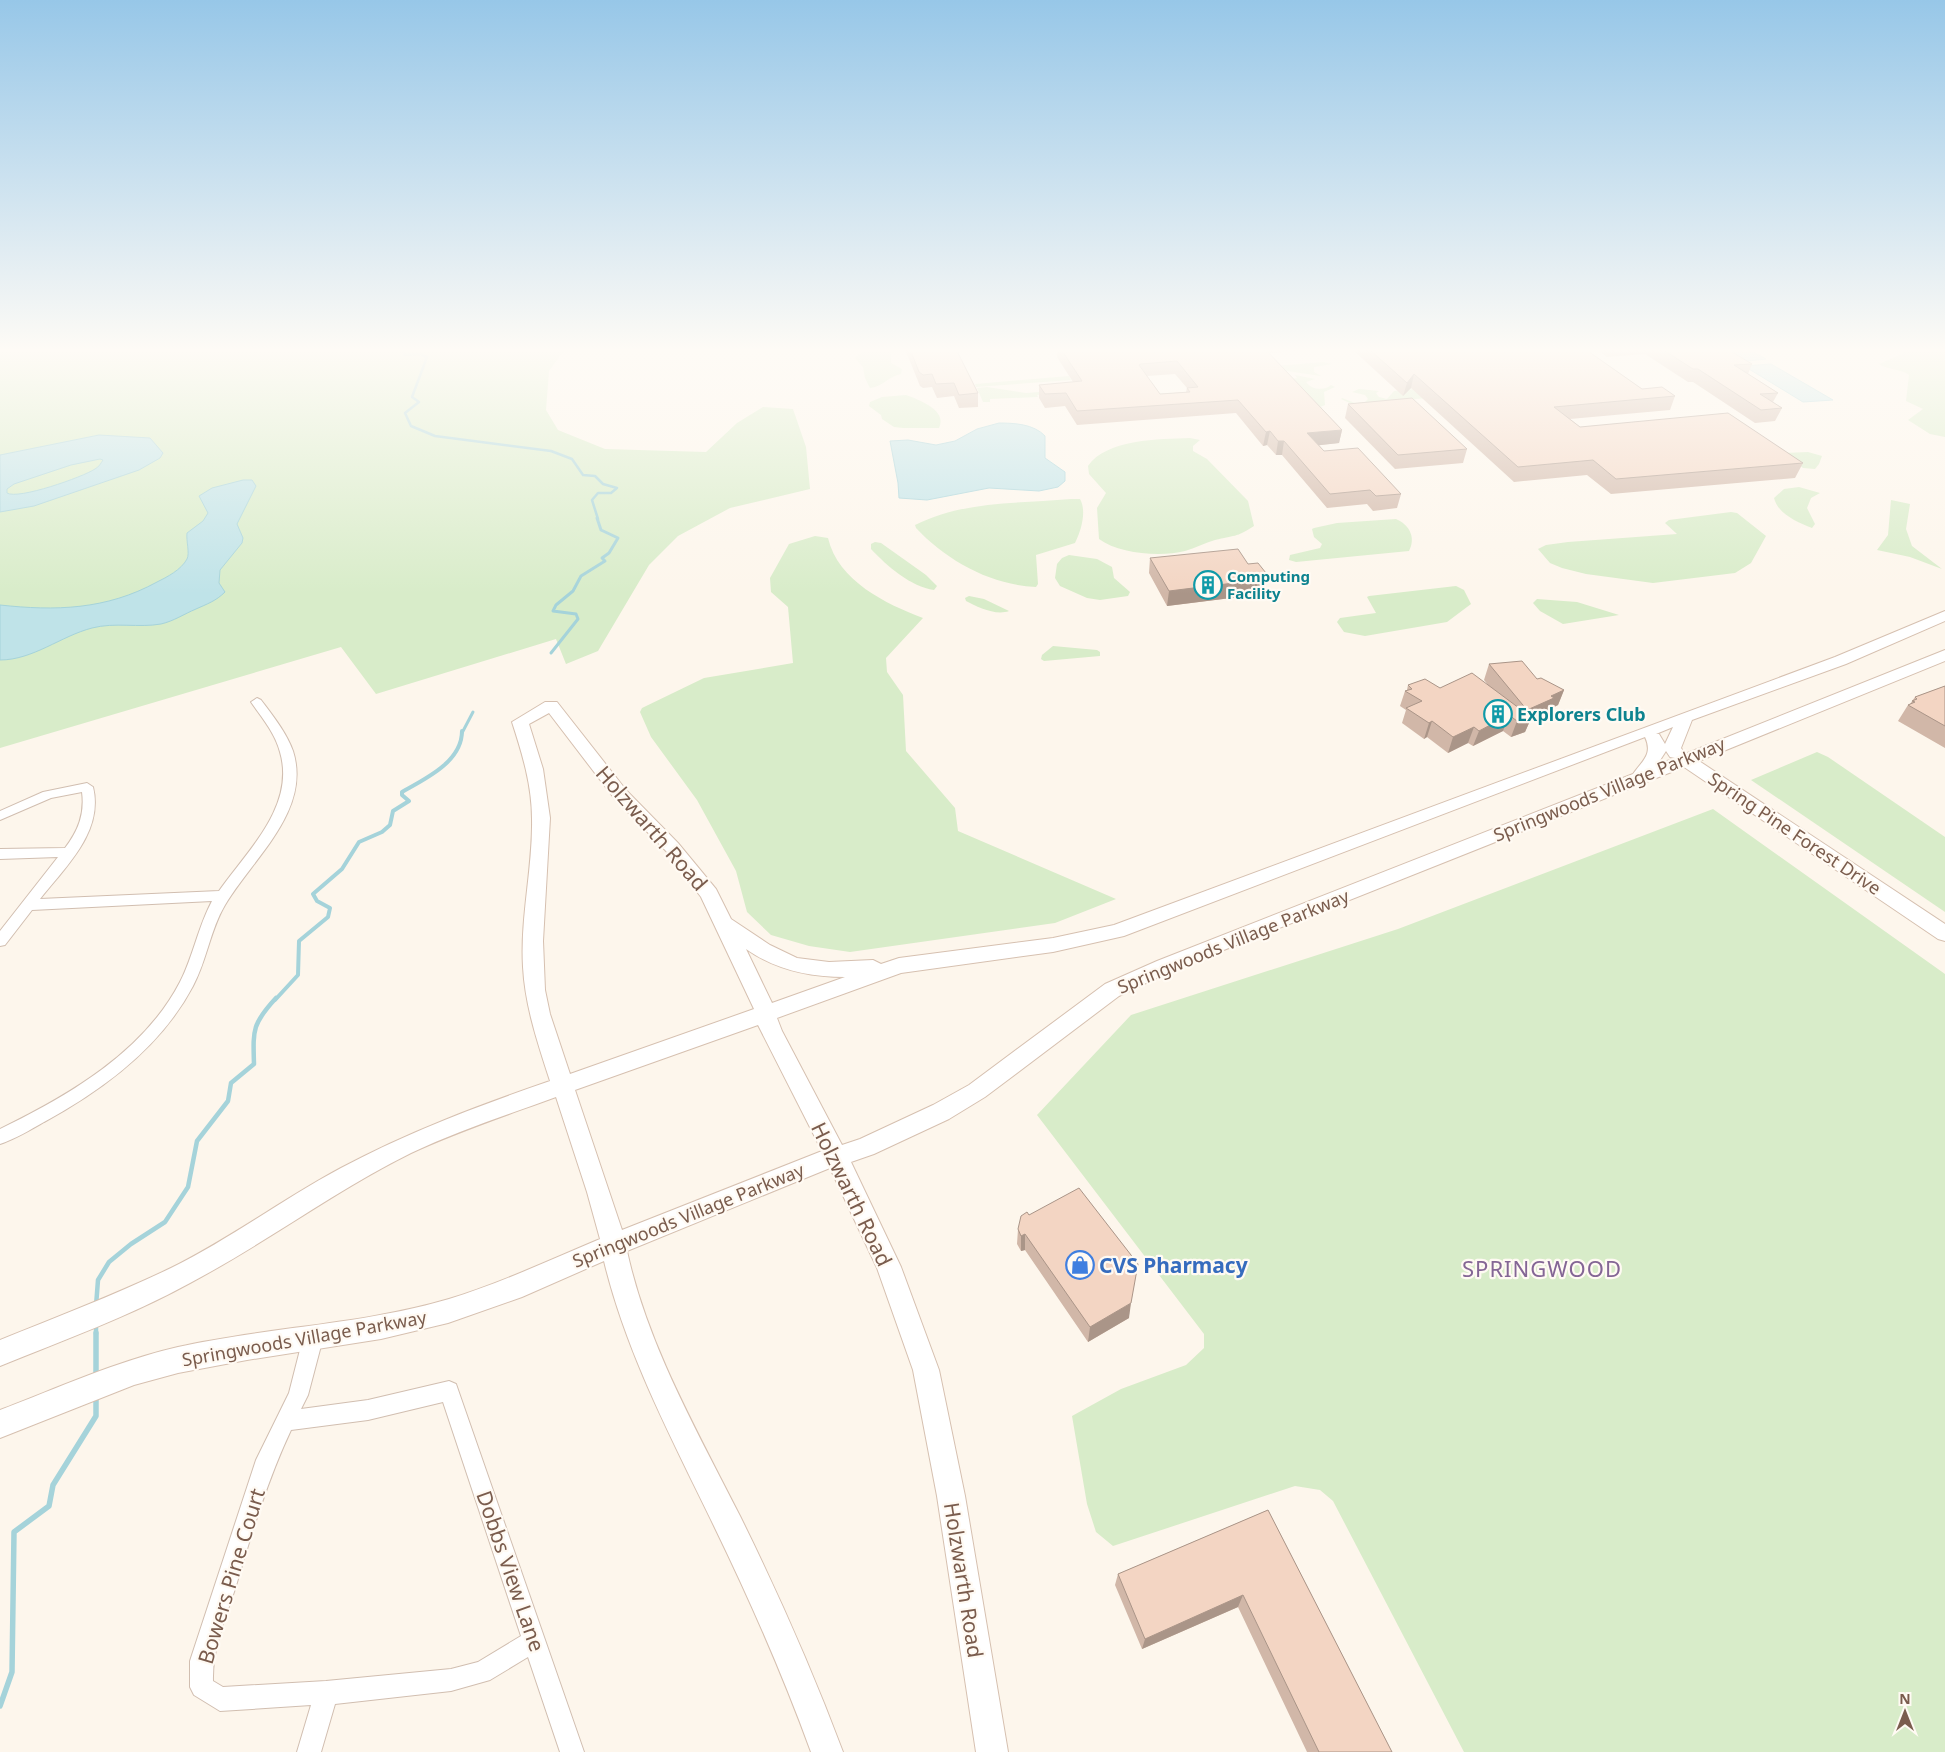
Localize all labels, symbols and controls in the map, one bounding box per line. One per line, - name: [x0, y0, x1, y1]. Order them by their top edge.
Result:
- place label: Computing Facility: [1227, 566, 1310, 603]
- building icon: Computing Facility: [1193, 570, 1223, 600]
- building icon: Explorers Club: [1483, 699, 1513, 729]
- place label: Explorers Club: [1517, 702, 1646, 726]
- street label: Springwoods Village Parkway: [1490, 731, 1729, 847]
- street label: Holzwarth Road: [590, 760, 714, 896]
- street label: Spring Pine Forest Drive: [1704, 766, 1886, 900]
- street label: Springwoods Village Parkway: [1114, 883, 1353, 999]
- street label: Holzwarth Road: [805, 1117, 899, 1271]
- street label: Springwoods Village Parkway: [569, 1157, 808, 1273]
- shop icon: CVS Pharmacy: [1065, 1250, 1095, 1280]
- place label: CVS Pharmacy: [1099, 1251, 1248, 1279]
- district label: SPRINGWOOD: [1462, 1253, 1622, 1283]
- street label: Springwoods Village Parkway: [180, 1305, 429, 1371]
- street label: Bowers Pine Court: [191, 1484, 271, 1667]
- street label: Dobbs View Lane: [470, 1487, 552, 1655]
- street label: Holzwarth Road: [938, 1500, 990, 1660]
- north arrow: [1880, 1687, 1930, 1737]
- text: N: [1899, 1689, 1911, 1708]

